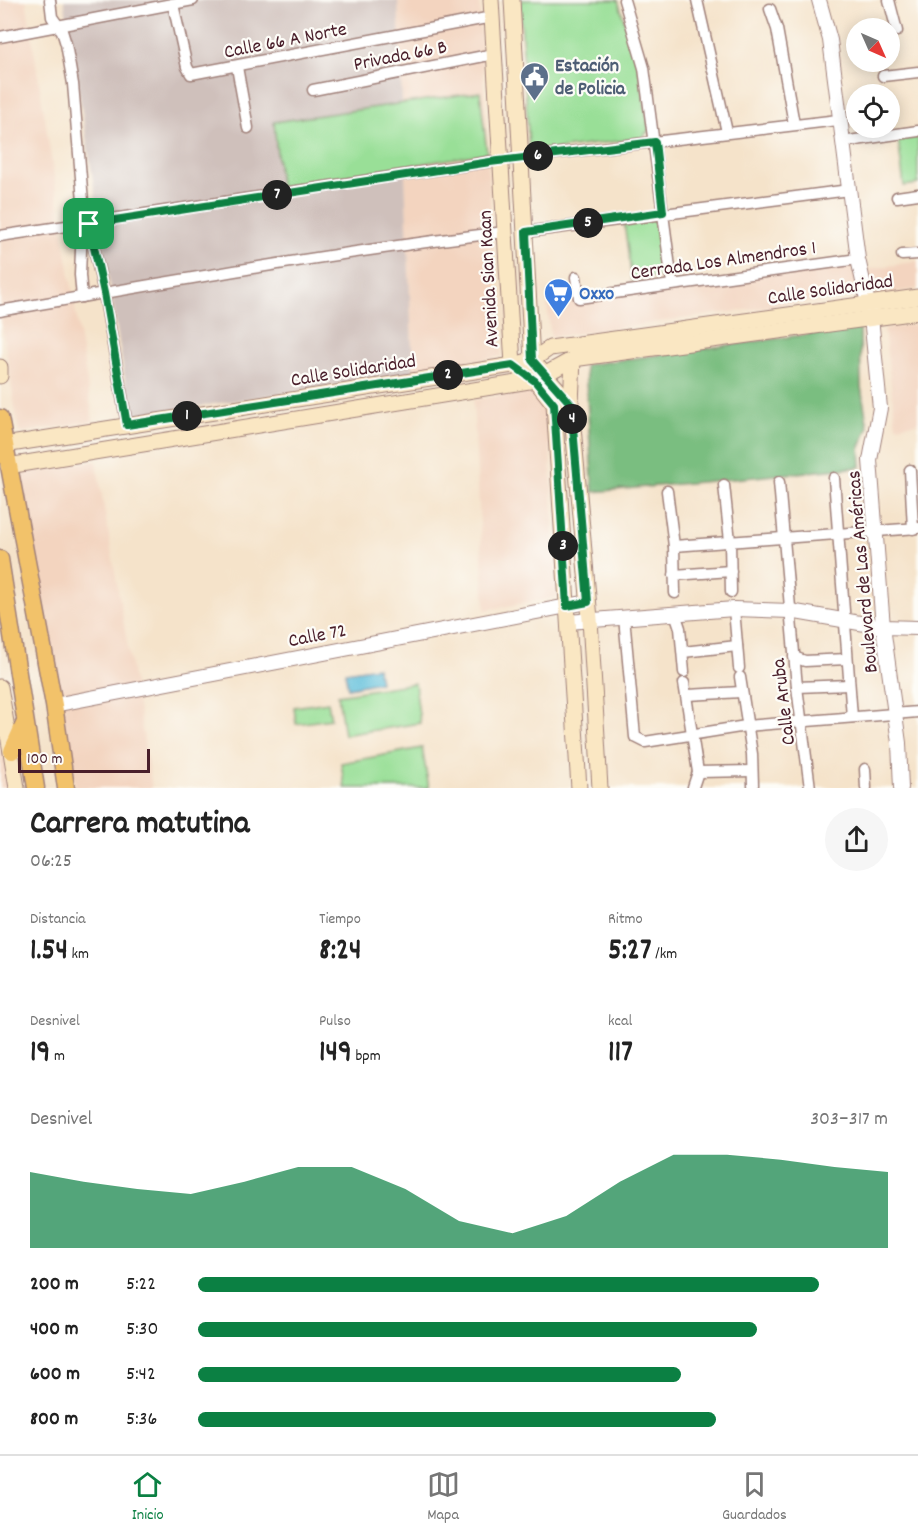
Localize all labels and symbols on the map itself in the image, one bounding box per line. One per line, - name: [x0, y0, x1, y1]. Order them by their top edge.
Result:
- street label: Calle 66 A Norte: [222, 16, 349, 68]
- north arrow: [846, 18, 900, 72]
- street label: Privada 66 B: [351, 34, 450, 80]
- place label: Estación de Policia: [555, 53, 626, 104]
- public building icon: Estación de Policia: [518, 60, 550, 102]
- pin: 6: [523, 141, 553, 171]
- pin: 7: [262, 180, 292, 210]
- pin: [63, 198, 114, 249]
- pin: 5: [573, 208, 603, 238]
- street label: Avenida Sian Kaan: [472, 210, 508, 348]
- street label: Cerrada Los Almendros 1: [629, 235, 818, 289]
- street label: Calle Solidaridad: [766, 268, 895, 314]
- supermarket icon: Oxxo: [542, 276, 574, 318]
- place label: Oxxo: [579, 281, 614, 309]
- street label: Calle Solidaridad: [289, 348, 418, 396]
- pin: 2: [433, 360, 463, 390]
- pin: 1: [172, 401, 202, 431]
- pin: 4: [557, 404, 587, 434]
- street label: Boulevard de Las Américas: [841, 469, 887, 674]
- pin: 3: [548, 531, 578, 561]
- street label: Calle 72: [286, 618, 349, 656]
- street label: Calle Aruba: [766, 656, 804, 747]
- scale bar: [18, 746, 150, 773]

